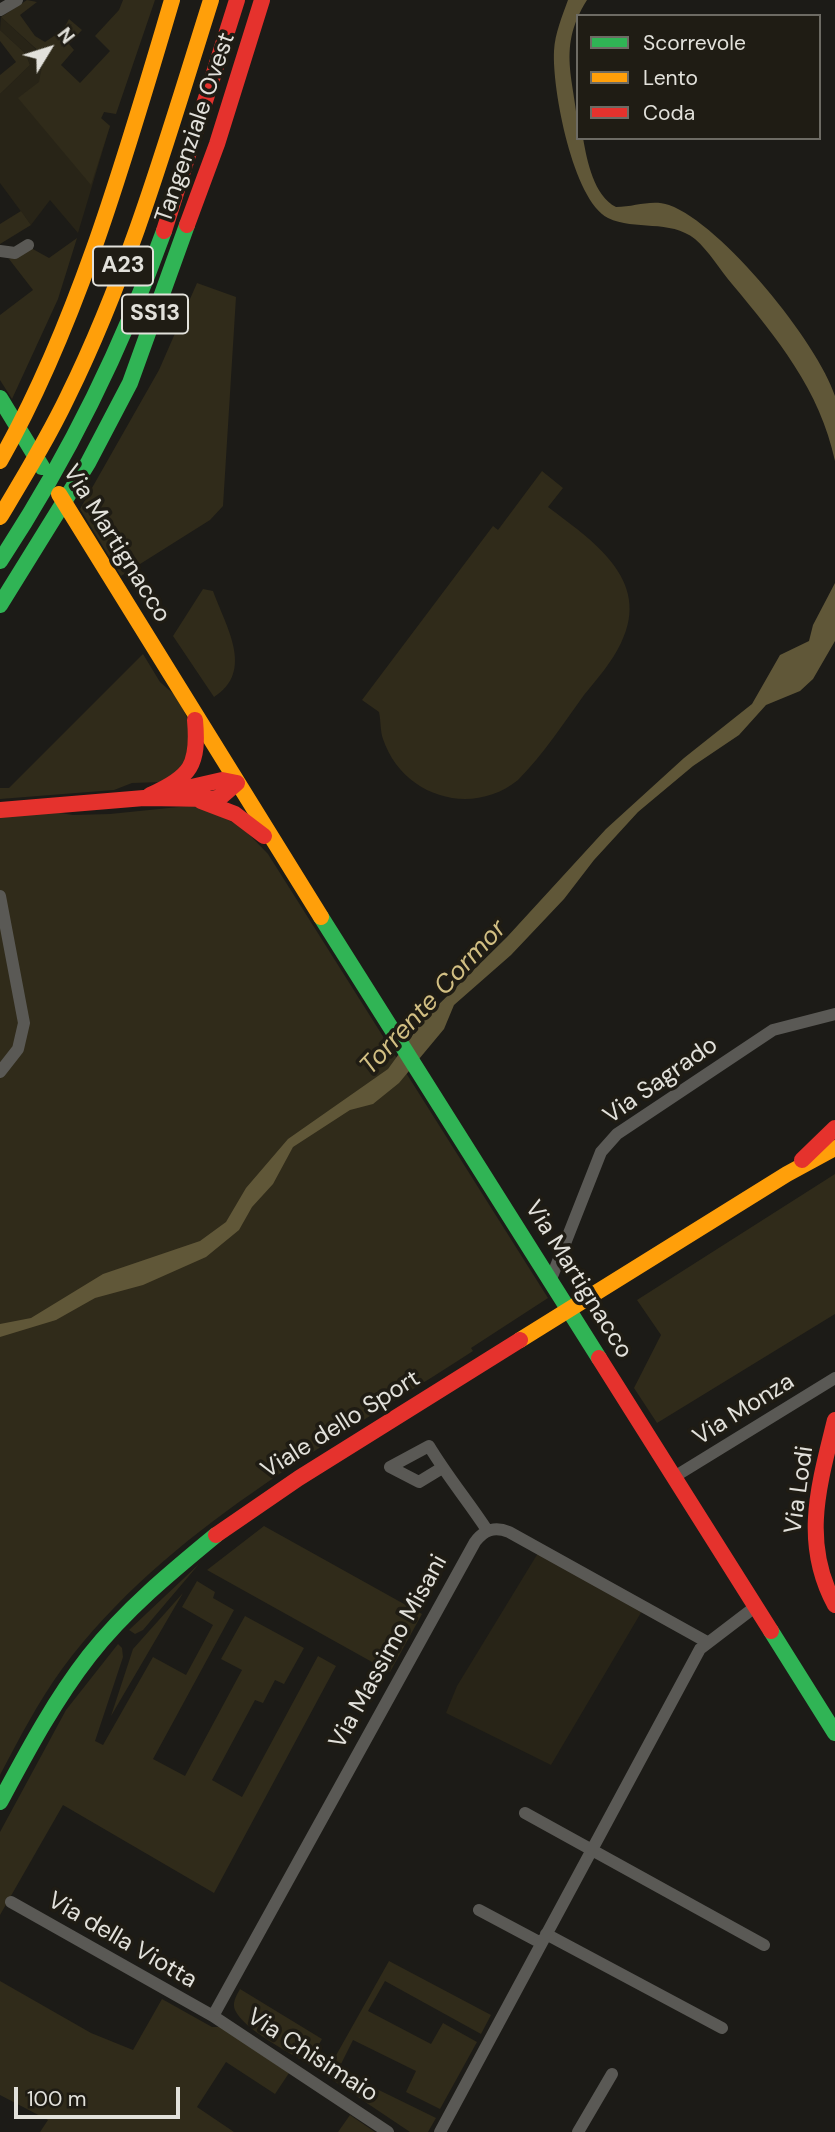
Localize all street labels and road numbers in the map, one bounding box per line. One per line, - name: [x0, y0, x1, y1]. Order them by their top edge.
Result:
- street label: Tangenziale Ovest: [150, 29, 242, 227]
- road number: A23: [93, 246, 153, 286]
- road number: SS13: [122, 294, 188, 334]
- street label: Via Martignacco: [56, 460, 176, 628]
- street label: Via Sagrado: [598, 1031, 724, 1131]
- street label: Via Martignacco: [518, 1196, 638, 1364]
- street label: Viale dello Sport: [256, 1365, 426, 1485]
- street label: Via Monza: [688, 1368, 800, 1452]
- street label: Via Lodi: [780, 1444, 820, 1536]
- street label: Via Massimo Misani: [324, 1550, 454, 1754]
- street label: Via della Viotta: [42, 1887, 202, 1995]
- street label: Via Chisimaio: [241, 2003, 383, 2109]

